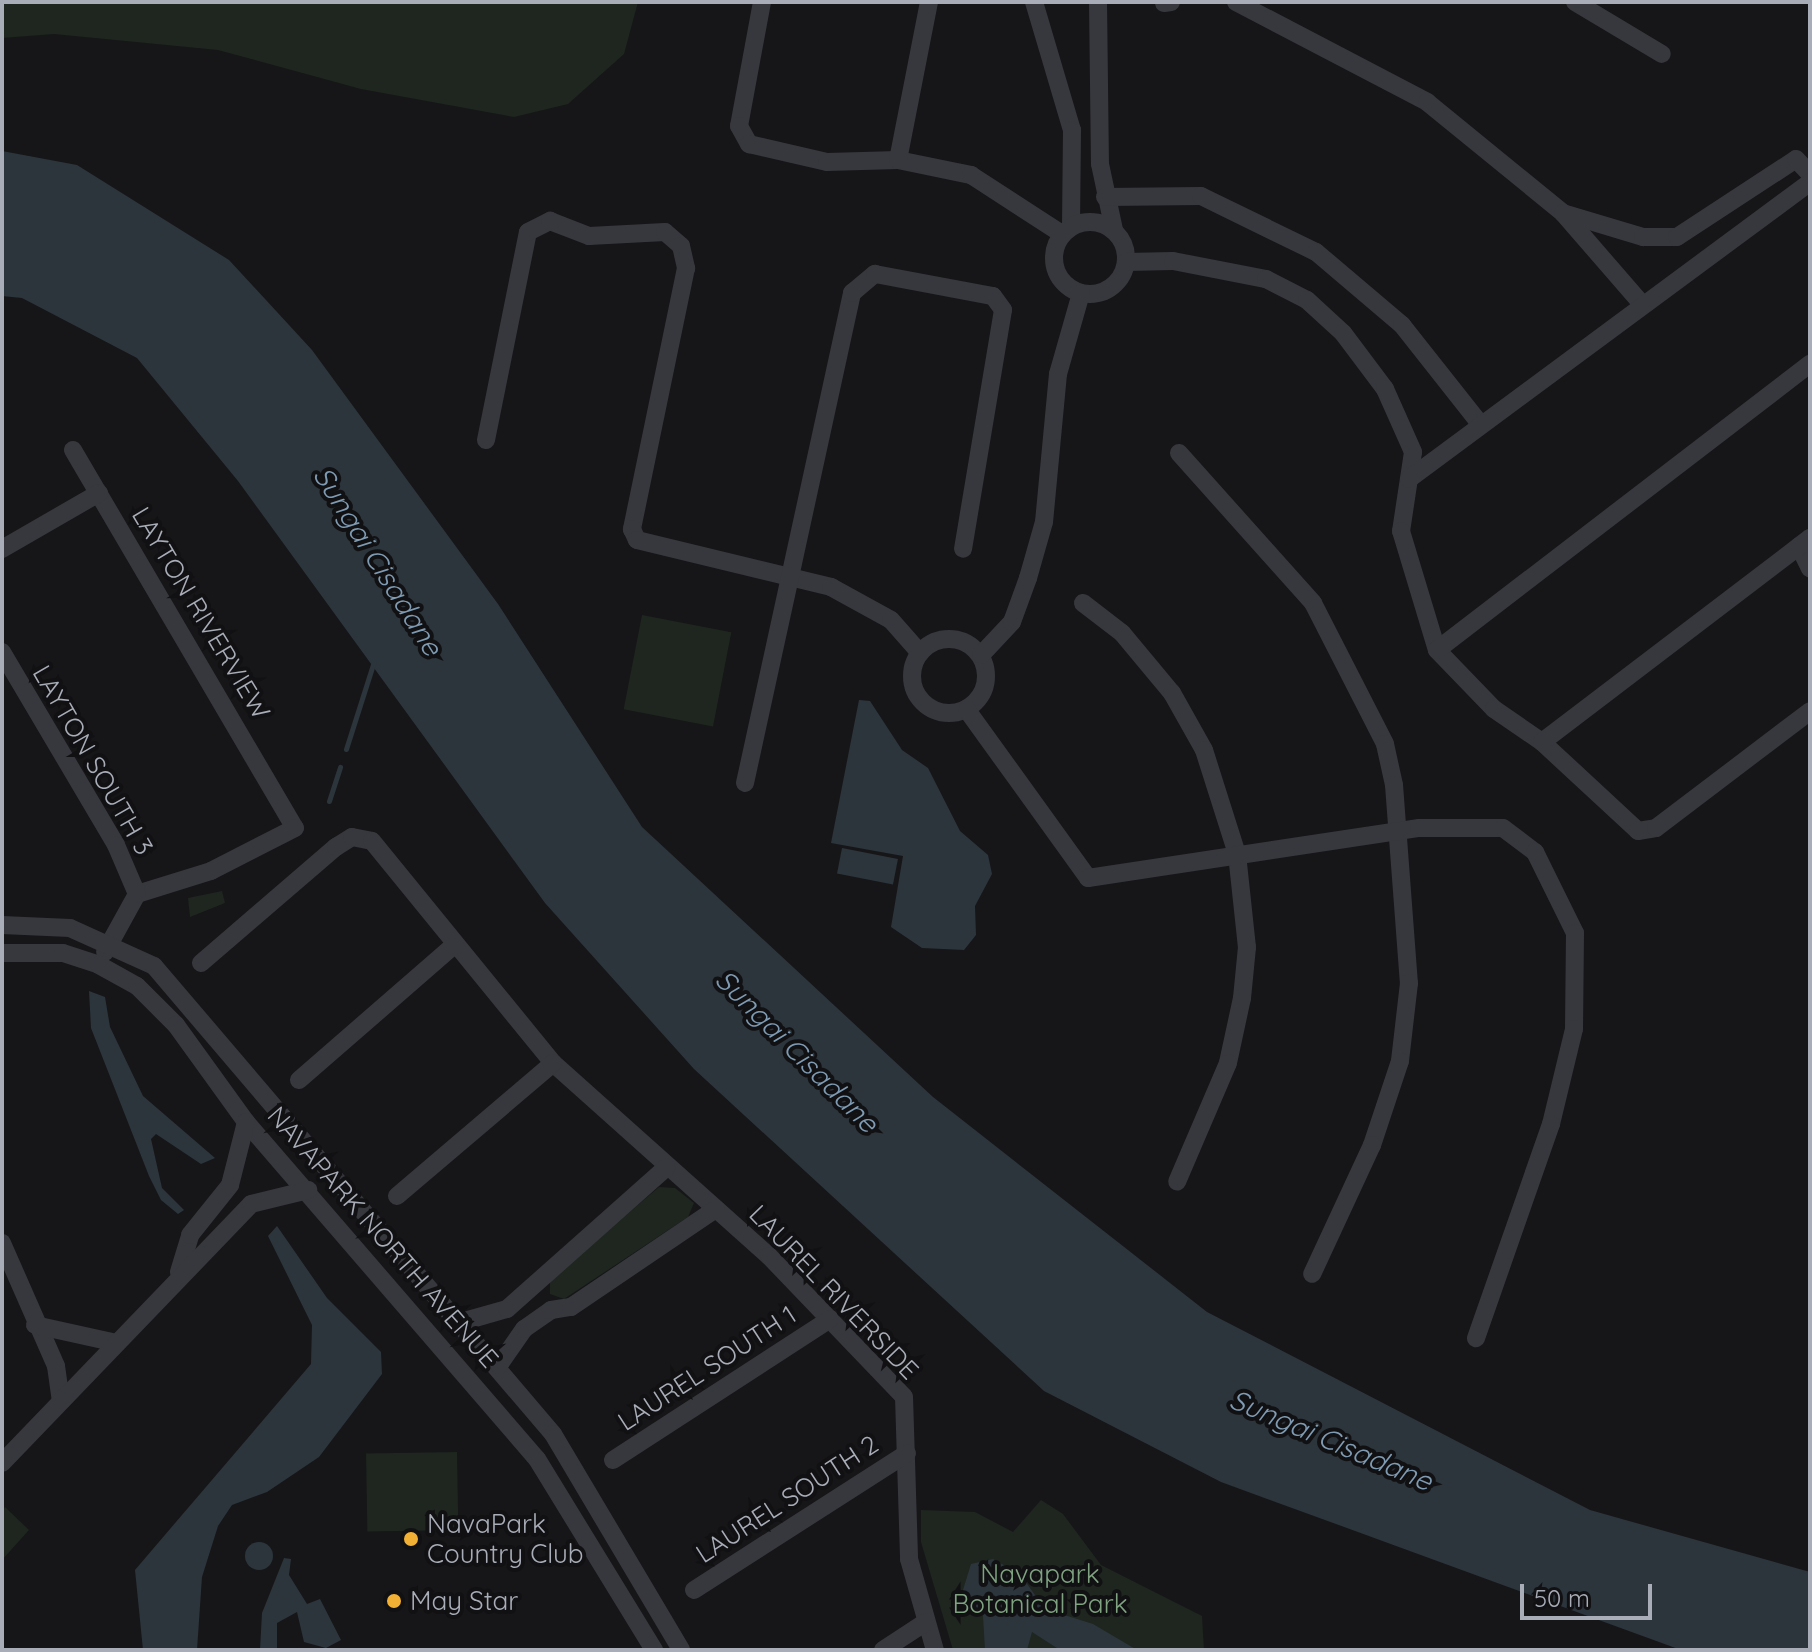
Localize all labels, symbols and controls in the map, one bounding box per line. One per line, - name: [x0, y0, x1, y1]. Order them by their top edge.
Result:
- water label: Sungai Cisadane: [306, 460, 450, 662]
- street label: LAYTON RIVERVIEW: [125, 501, 277, 725]
- street label: LAYTON SOUTH 3: [26, 660, 160, 860]
- water label: Sungai Cisadane: [709, 963, 885, 1139]
- street label: NAVAPARK NORTH AVENUE: [261, 1100, 505, 1374]
- street label: LAUREL RIVERSIDE: [743, 1198, 925, 1386]
- street label: LAUREL SOUTH 1: [612, 1299, 802, 1437]
- water label: Sungai Cisadane: [1225, 1382, 1437, 1498]
- street label: LAUREL SOUTH 2: [690, 1428, 884, 1570]
- place label: NavaPark Country Club: [427, 1508, 584, 1570]
- marker: NavaPark Country Club: [402, 1530, 420, 1548]
- park label: Navapark Botanical Park: [952, 1558, 1128, 1620]
- scale bar: [1524, 1568, 1656, 1618]
- text: 50 m: [1534, 1583, 1590, 1613]
- place label: May Star: [410, 1585, 518, 1617]
- marker: May Star: [385, 1592, 403, 1610]

